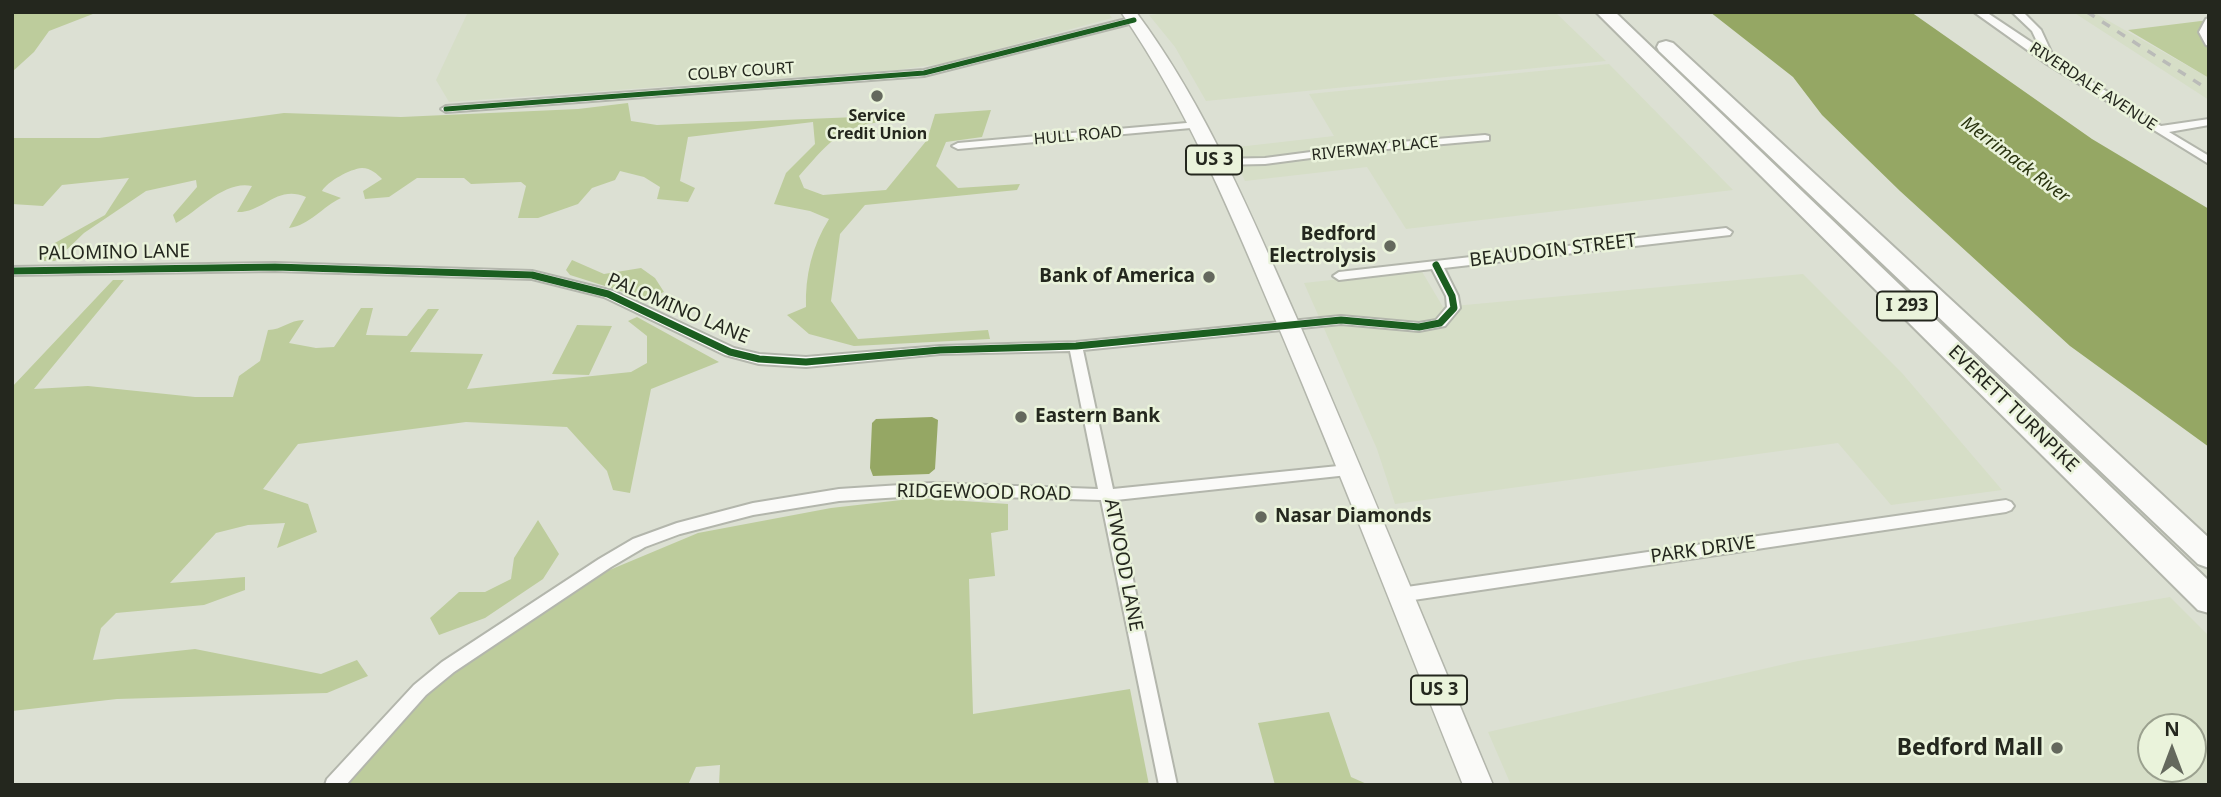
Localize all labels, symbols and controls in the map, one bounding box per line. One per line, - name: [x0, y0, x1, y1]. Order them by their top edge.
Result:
- street label: RIVERDALE AVENUE: [2026, 39, 2160, 135]
- street label: COLBY COURT: [687, 59, 795, 85]
- marker: Service Credit Union: [869, 88, 885, 104]
- place label: Service Credit Union: [827, 106, 927, 144]
- water label: Merrimack River: [1956, 112, 2074, 208]
- street label: HULL ROAD: [1033, 123, 1123, 149]
- street label: RIVERWAY PLACE: [1311, 133, 1439, 165]
- road number: US 3: [1186, 146, 1242, 174]
- place label: Bedford Electrolysis: [1269, 224, 1376, 268]
- street label: BEAUDOIN STREET: [1468, 229, 1638, 273]
- marker: Bedford Electrolysis: [1382, 238, 1398, 254]
- street label: PALOMINO LANE: [38, 240, 190, 266]
- place label: Bank of America: [1039, 266, 1195, 288]
- street label: PALOMINO LANE: [604, 269, 752, 349]
- marker: Bank of America: [1201, 269, 1217, 285]
- road number: I 293: [1877, 292, 1937, 320]
- street label: EVERETT TURNPIKE: [1943, 341, 2083, 477]
- place label: Eastern Bank: [1035, 406, 1160, 428]
- marker: Eastern Bank: [1013, 409, 1029, 425]
- street label: RIDGEWOOD ROAD: [896, 480, 1072, 506]
- street label: ATWOOD LANE: [1099, 497, 1147, 633]
- place label: Nasar Diamonds: [1275, 506, 1431, 528]
- marker: Nasar Diamonds: [1253, 509, 1269, 525]
- street label: PARK DRIVE: [1649, 531, 1757, 569]
- road number: US 3: [1411, 676, 1467, 704]
- north arrow: [2137, 713, 2207, 783]
- text: N: [2164, 716, 2180, 742]
- place label: Bedford Mall: [1897, 734, 2043, 762]
- marker: Bedford Mall: [2049, 740, 2065, 756]

